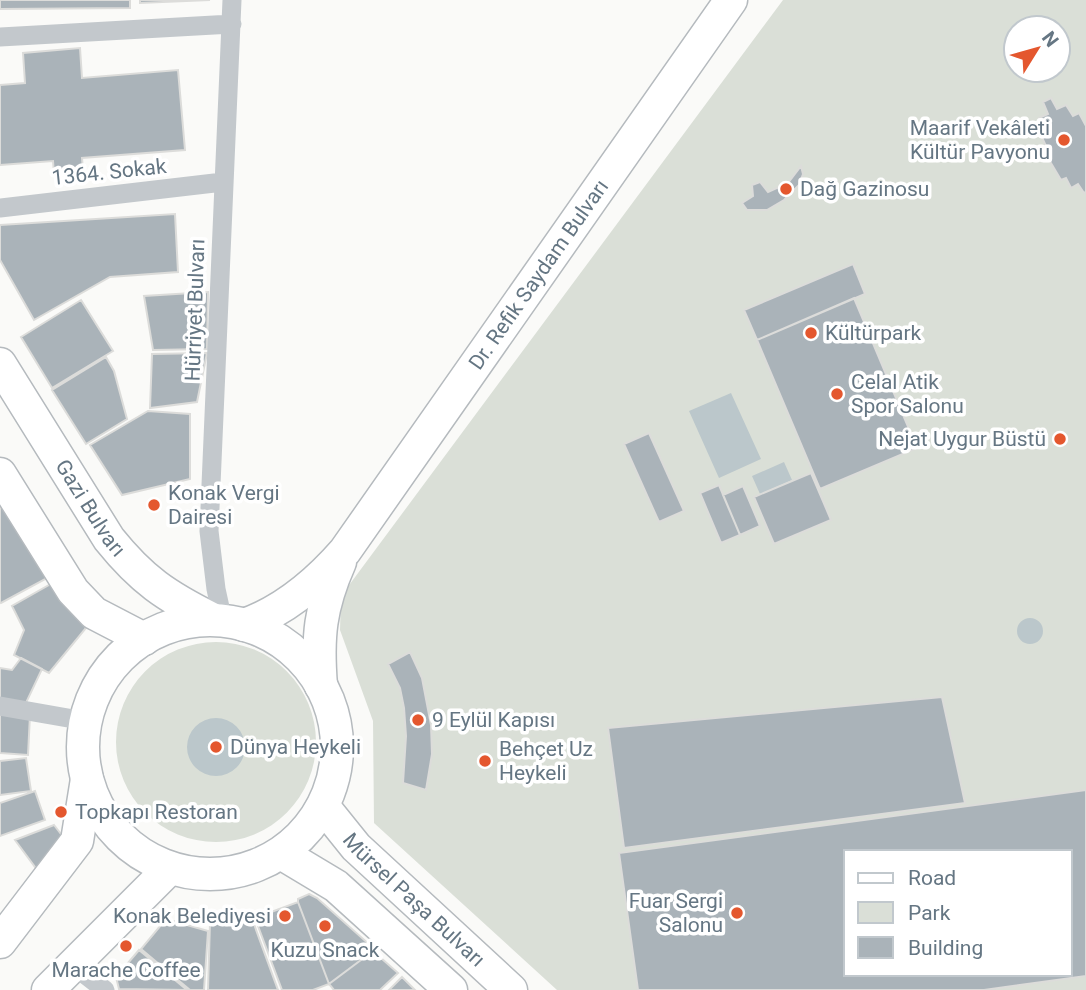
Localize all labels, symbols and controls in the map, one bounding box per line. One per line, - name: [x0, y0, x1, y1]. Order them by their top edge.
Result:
- north arrow: [1002, 14, 1072, 84]
- text: N: [1037, 27, 1063, 51]
- place label: Maarif Vekâleti Kültür Pavyonu: [910, 116, 1050, 164]
- marker: Maarif Vekâleti Kültür Pavyonu: [1056, 132, 1072, 148]
- street label: 1364. Sokak: [50, 154, 168, 190]
- street label: Dr. Refik Saydam Bulvarı: [464, 175, 613, 374]
- place label: Dağ Gazinosu: [800, 177, 929, 201]
- marker: Dağ Gazinosu: [778, 181, 794, 197]
- street label: Hürriyet Bulvarı: [181, 238, 209, 382]
- place label: Kültürpark: [825, 321, 922, 345]
- marker: Kültürpark: [803, 325, 819, 341]
- place label: Celal Atik Spor Salonu: [851, 370, 964, 418]
- marker: Celal Atik Spor Salonu: [829, 386, 845, 402]
- place label: Nejat Uygur Büstü: [878, 427, 1046, 451]
- marker: Nejat Uygur Büstü: [1052, 431, 1068, 447]
- street label: Gazi Bulvarı: [51, 455, 130, 561]
- place label: Konak Vergi Dairesi: [168, 481, 280, 529]
- marker: Konak Vergi Dairesi: [146, 497, 162, 513]
- place label: 9 Eylül Kapısı: [432, 708, 555, 732]
- marker: 9 Eylül Kapısı: [410, 712, 426, 728]
- place label: Dünya Heykeli: [230, 735, 361, 759]
- place label: Behçet Uz Heykeli: [499, 737, 593, 785]
- marker: Dünya Heykeli: [208, 739, 224, 755]
- marker: Behçet Uz Heykeli: [477, 753, 493, 769]
- place label: Topkapı Restoran: [75, 800, 238, 824]
- marker: Topkapı Restoran: [53, 804, 69, 820]
- street label: Mürsel Paşa Bulvarı: [338, 828, 490, 972]
- legend: [844, 850, 1072, 976]
- text: Road: [908, 866, 956, 890]
- place label: Fuar Sergi Salonu: [629, 889, 723, 937]
- text: Park: [908, 901, 951, 925]
- place label: Konak Belediyesi: [113, 904, 271, 928]
- marker: Fuar Sergi Salonu: [729, 905, 745, 921]
- marker: Konak Belediyesi: [277, 908, 293, 924]
- marker: Kuzu Snack: [317, 918, 333, 934]
- text: Building: [908, 936, 983, 960]
- marker: Marache Coffee: [118, 938, 134, 954]
- place label: Kuzu Snack: [271, 938, 380, 962]
- place label: Marache Coffee: [51, 958, 201, 982]

